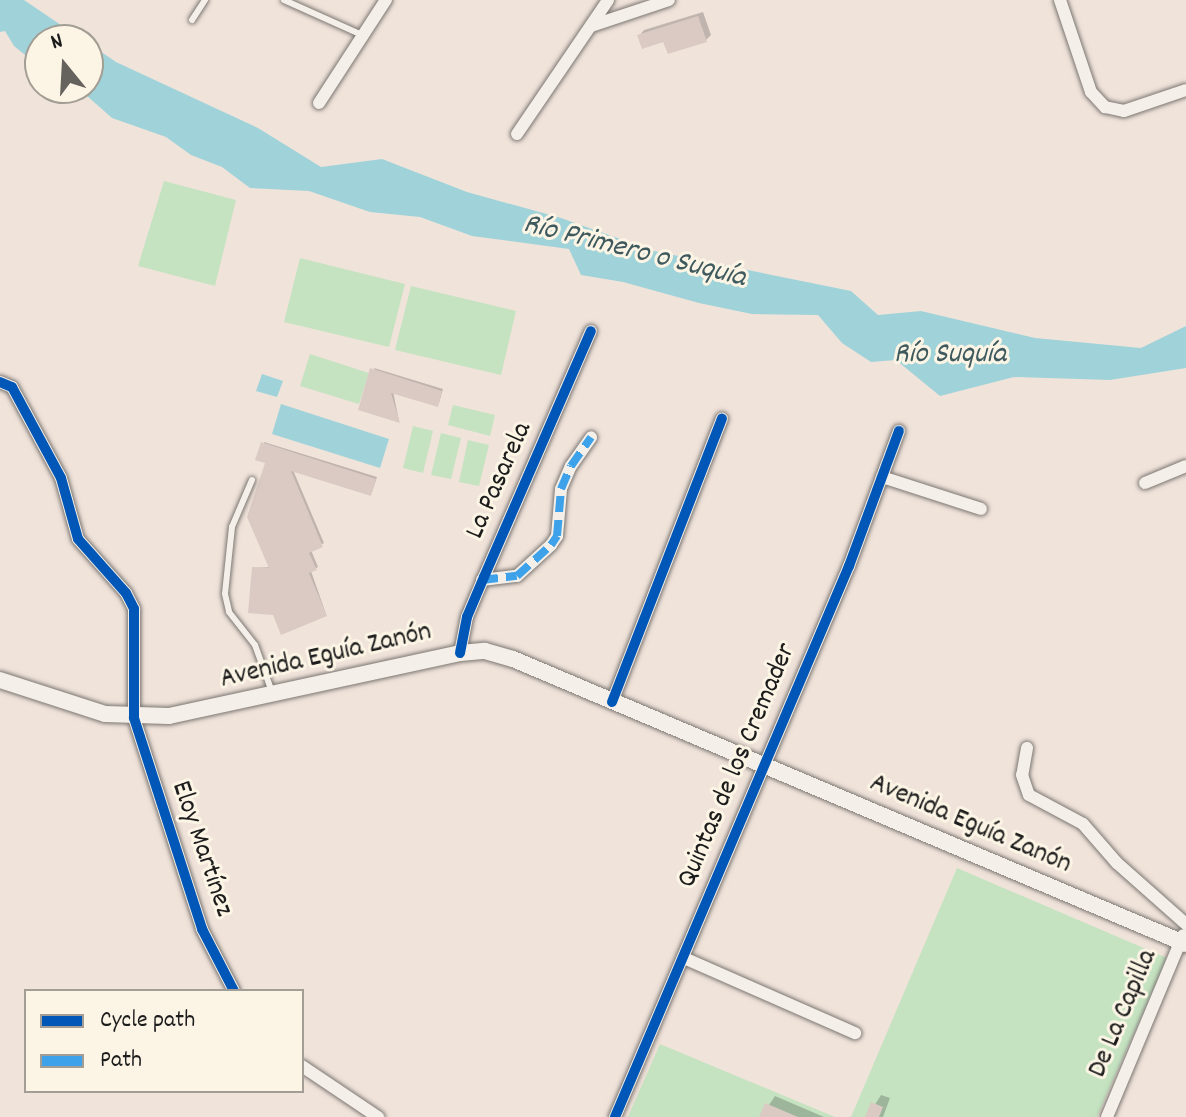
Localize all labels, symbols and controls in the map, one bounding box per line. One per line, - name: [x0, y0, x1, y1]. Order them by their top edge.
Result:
- north arrow: [24, 24, 104, 104]
- text: N: [47, 26, 67, 59]
- water label: Río Primero o Suquía: [519, 208, 749, 298]
- water label: Río Suquía: [894, 338, 1006, 374]
- street label: La Pasarela: [459, 417, 541, 545]
- street label: Avenida Eguía Zanón: [217, 616, 435, 698]
- street label: Quintas de los Cremader: [671, 639, 805, 893]
- street label: Avenida Eguía Zanón: [864, 767, 1076, 883]
- street label: Eloy Martínez: [162, 777, 240, 921]
- street label: De La Capilla: [1082, 945, 1166, 1083]
- legend: [24, 989, 304, 1093]
- text: Cycle path: [100, 1004, 195, 1038]
- text: Path: [100, 1044, 142, 1078]

